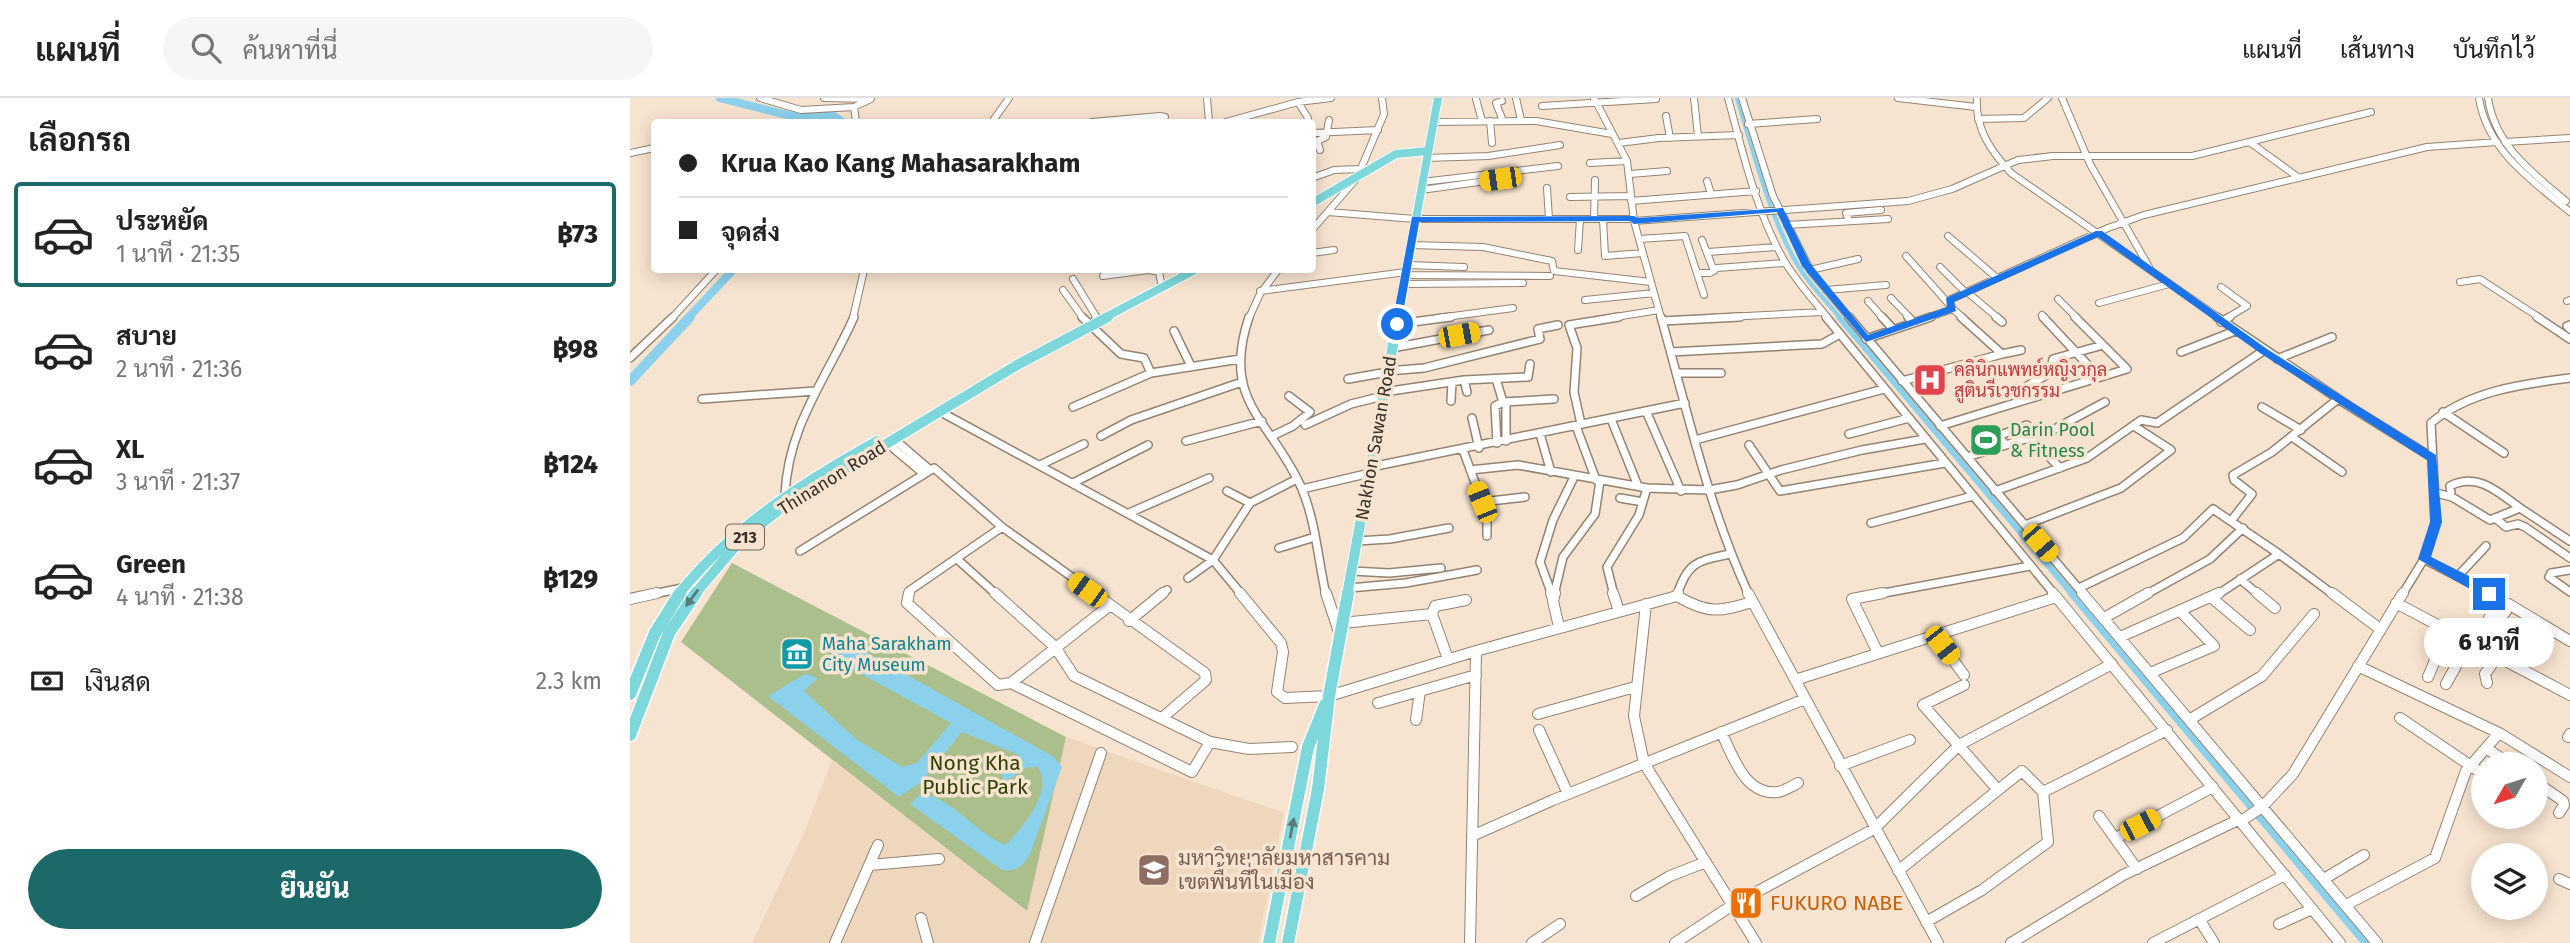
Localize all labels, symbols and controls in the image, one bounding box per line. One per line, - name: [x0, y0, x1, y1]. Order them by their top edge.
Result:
- search box: [163, 17, 653, 80]
- icon: search: [187, 29, 225, 67]
- text: แผนที่: [35, 30, 121, 70]
- text: ค้นหาที่นี่: [243, 35, 338, 66]
- text: แผนที่: [2242, 36, 2302, 64]
- text: เส้นทาง: [2340, 36, 2415, 64]
- text: บันทึกไว้: [2453, 36, 2535, 64]
- text: เลือกรถ: [28, 121, 131, 159]
- text: Krua Kao Kang Mahasarakham: [721, 148, 1081, 179]
- car: [1478, 166, 1523, 192]
- icon: car: [32, 203, 95, 266]
- text: ประหยัด: [116, 206, 209, 237]
- text: จุดส่ง: [721, 217, 780, 248]
- text: ฿73: [557, 219, 598, 250]
- text: 1 นาที · 21:35: [116, 240, 240, 268]
- route start: [1381, 308, 1413, 340]
- icon: car: [32, 318, 95, 381]
- text: สบาย: [116, 321, 177, 352]
- car: [1437, 321, 1482, 349]
- text: ฿98: [553, 334, 598, 365]
- street label: Nakhon Sawan Road: [1351, 354, 1401, 522]
- text: 2 นาที · 21:36: [116, 355, 242, 383]
- place label: คลินิกแพทย์หญิงวกุล สูตินรีเวชกรรม: [1954, 357, 2107, 404]
- hospital icon: คลินิกแพทย์หญิงวกุล สูตินรีเวชกรรม: [1911, 361, 1949, 399]
- place label: Darin Pool & Fitness: [2010, 419, 2095, 462]
- sports icon: Darin Pool & Fitness: [1967, 421, 2005, 459]
- icon: car: [32, 433, 95, 496]
- text: XL: [116, 434, 144, 465]
- street label: Thinanon Road: [774, 436, 890, 520]
- text: ฿124: [543, 449, 598, 480]
- text: 3 นาที · 21:37: [116, 468, 240, 496]
- car: [1465, 479, 1500, 525]
- car: [2019, 520, 2062, 566]
- road number: 213: [726, 524, 764, 550]
- icon: car: [32, 548, 95, 611]
- text: Green: [116, 549, 186, 580]
- text: ฿129: [543, 564, 598, 595]
- car: [1064, 569, 1111, 611]
- route end: [2473, 578, 2505, 610]
- text: 4 นาที · 21:38: [116, 583, 244, 611]
- one-way arrow: [685, 589, 699, 607]
- callout: 6 นาที: [2424, 618, 2554, 668]
- car: [1921, 622, 1964, 668]
- text: 6 นาที: [2458, 628, 2520, 656]
- place label: Maha Sarakham City Museum: [822, 633, 952, 676]
- museum icon: Maha Sarakham City Museum: [778, 635, 816, 673]
- icon: cash: [28, 662, 66, 700]
- text: เงินสด: [84, 667, 151, 698]
- text: 2.3 km: [536, 667, 602, 695]
- park label: Nong Kha Public Park: [922, 750, 1028, 800]
- north arrow: [2471, 752, 2548, 830]
- map controls: [2471, 752, 2548, 920]
- car: [2117, 806, 2164, 844]
- one-way arrow: [1286, 817, 1297, 839]
- button: layers: [2471, 843, 2548, 920]
- place label: มหาวิทยาลัยมหาสารคาม เขตพื้นที่ในเมือง: [1178, 845, 1390, 895]
- button: ยืนยัน: [28, 849, 602, 929]
- school or university icon: มหาวิทยาลัยมหาสารคาม เขตพื้นที่ในเมือง: [1135, 851, 1173, 889]
- restaurant icon: FUKURO NABE: [1727, 884, 1765, 922]
- place label: FUKURO NABE: [1770, 890, 1903, 916]

